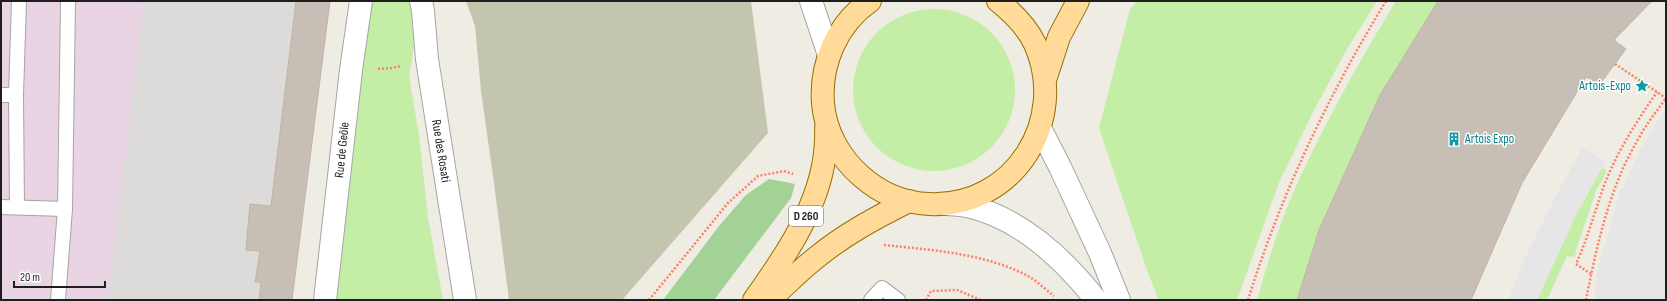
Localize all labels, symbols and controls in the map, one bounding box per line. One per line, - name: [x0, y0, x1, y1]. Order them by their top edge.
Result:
- place label: Artois-Expo: [1578, 78, 1631, 94]
- place icon: Artois-Expo: [1634, 78, 1650, 94]
- street label: Rue des Rosati: [428, 118, 454, 184]
- street label: Rue de Geôle: [331, 121, 353, 179]
- building icon: Artois Expo: [1446, 131, 1462, 147]
- place label: Artois Expo: [1464, 131, 1514, 147]
- road number: D 260: [789, 206, 823, 226]
- scale bar: [14, 263, 105, 289]
- text: 20 m: [20, 270, 40, 285]

